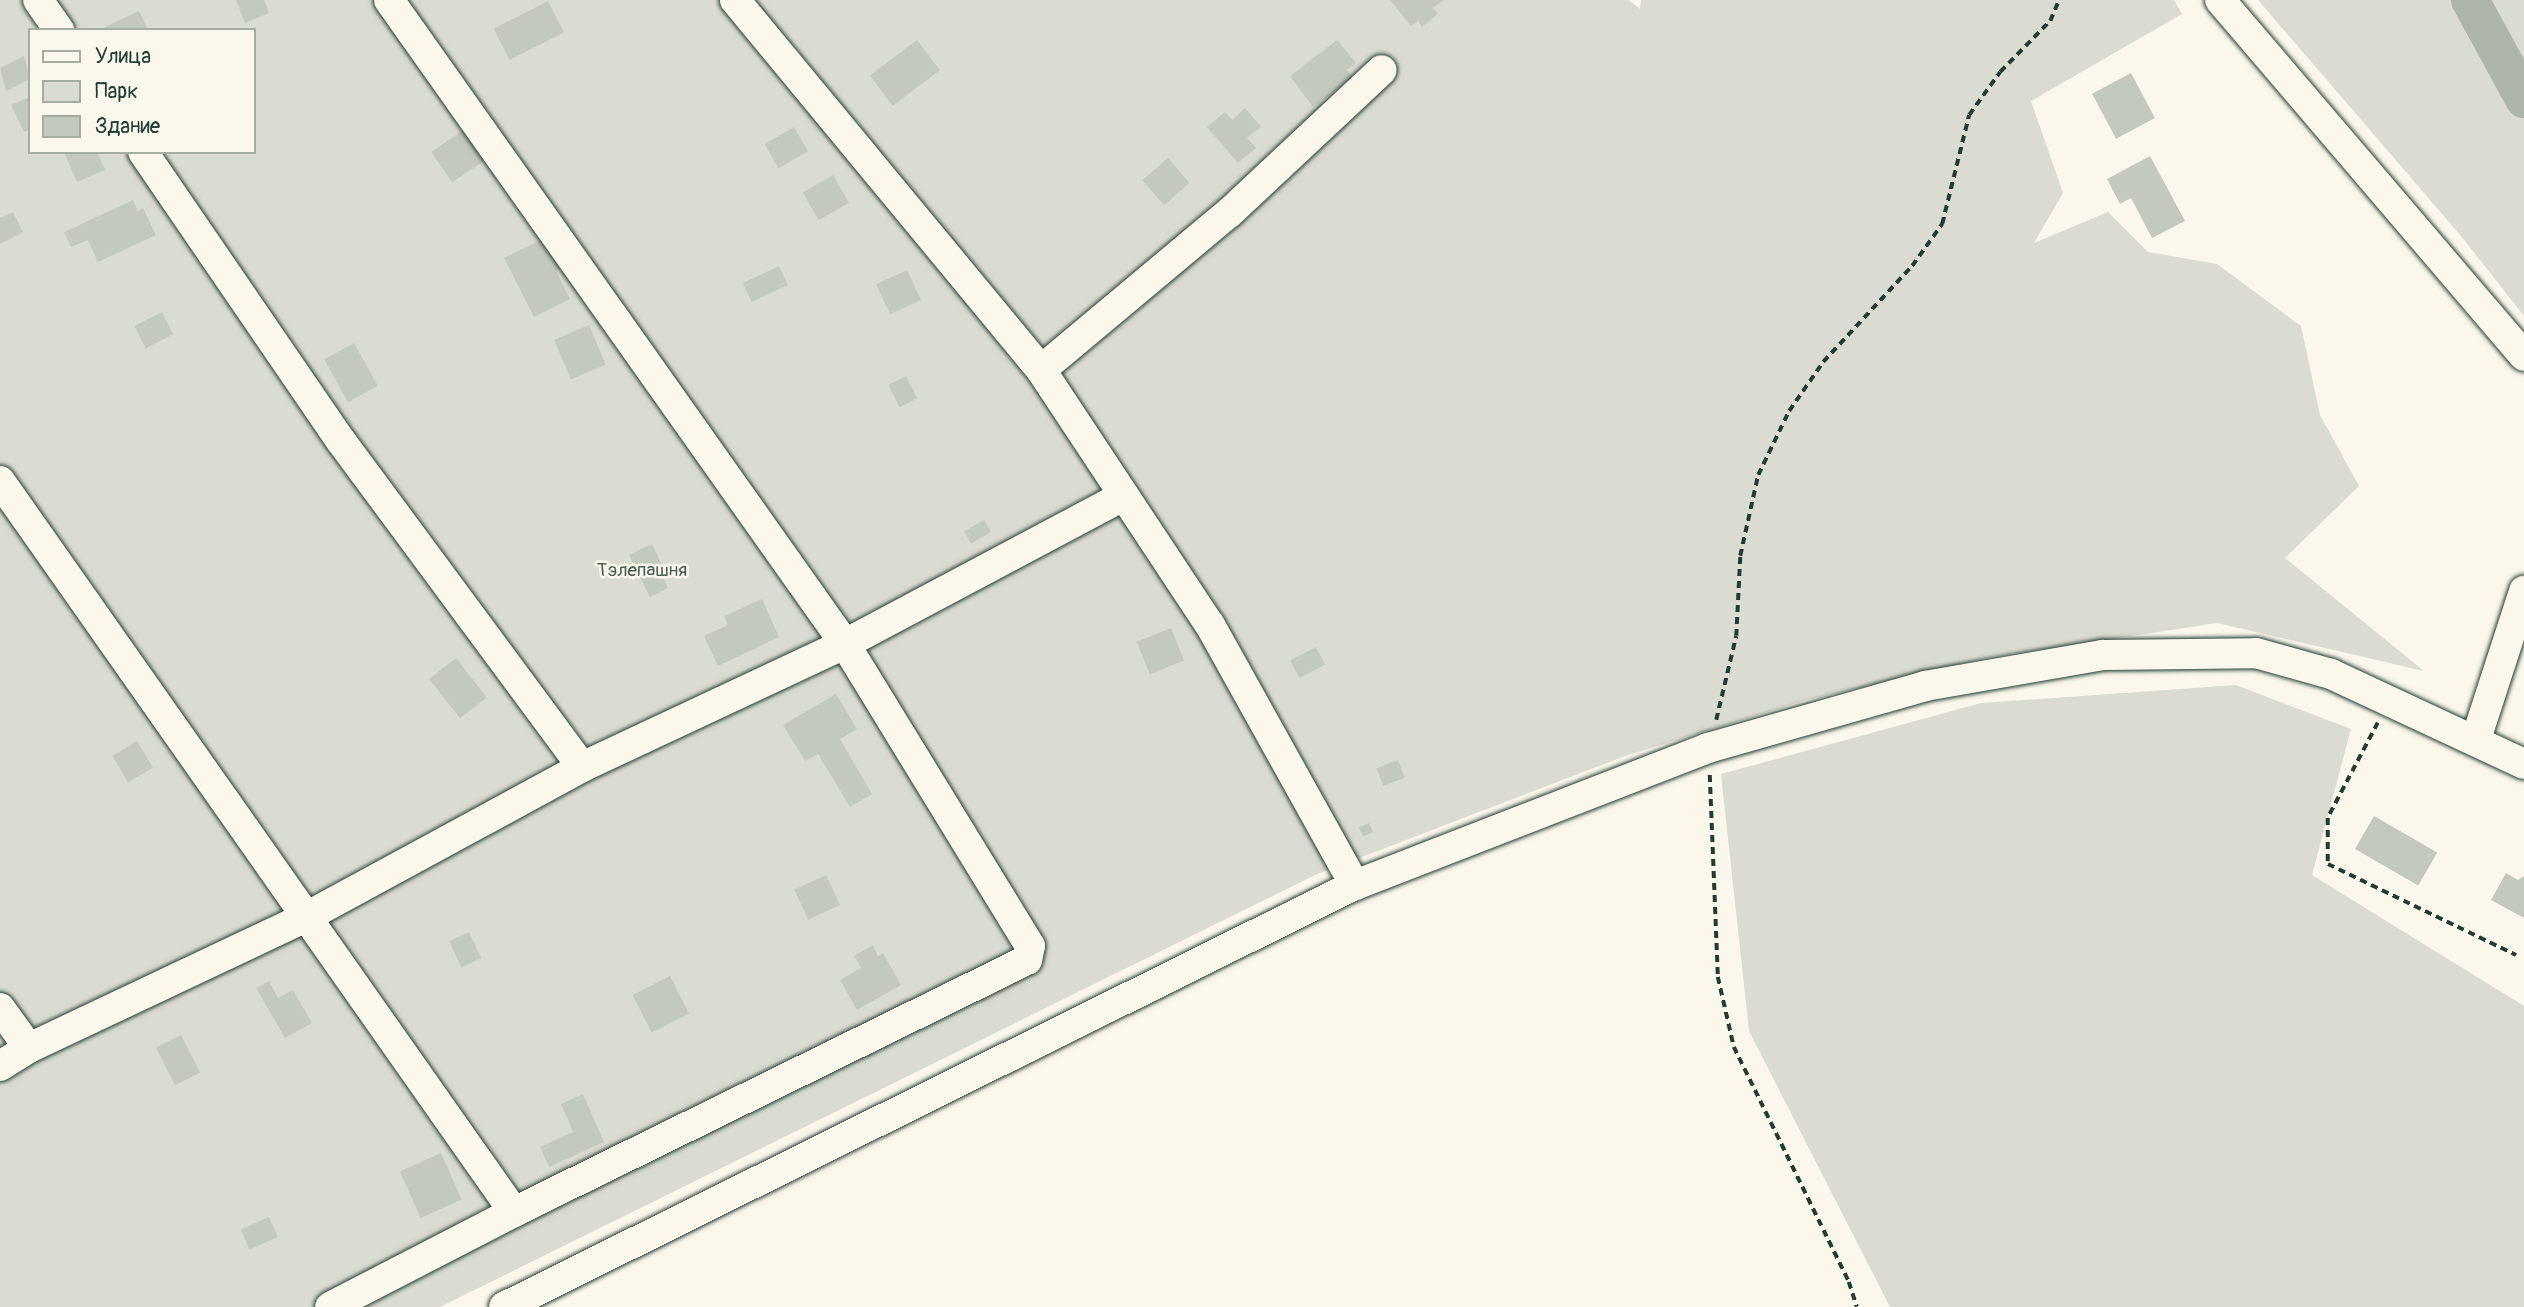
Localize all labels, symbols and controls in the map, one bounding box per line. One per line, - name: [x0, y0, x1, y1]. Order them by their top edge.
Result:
- legend: [28, 28, 256, 154]
- text: Улица: [95, 43, 151, 70]
- text: Парк: [95, 78, 138, 105]
- text: Здание: [95, 113, 160, 140]
- park label: Тэлепашня: [597, 560, 687, 582]

